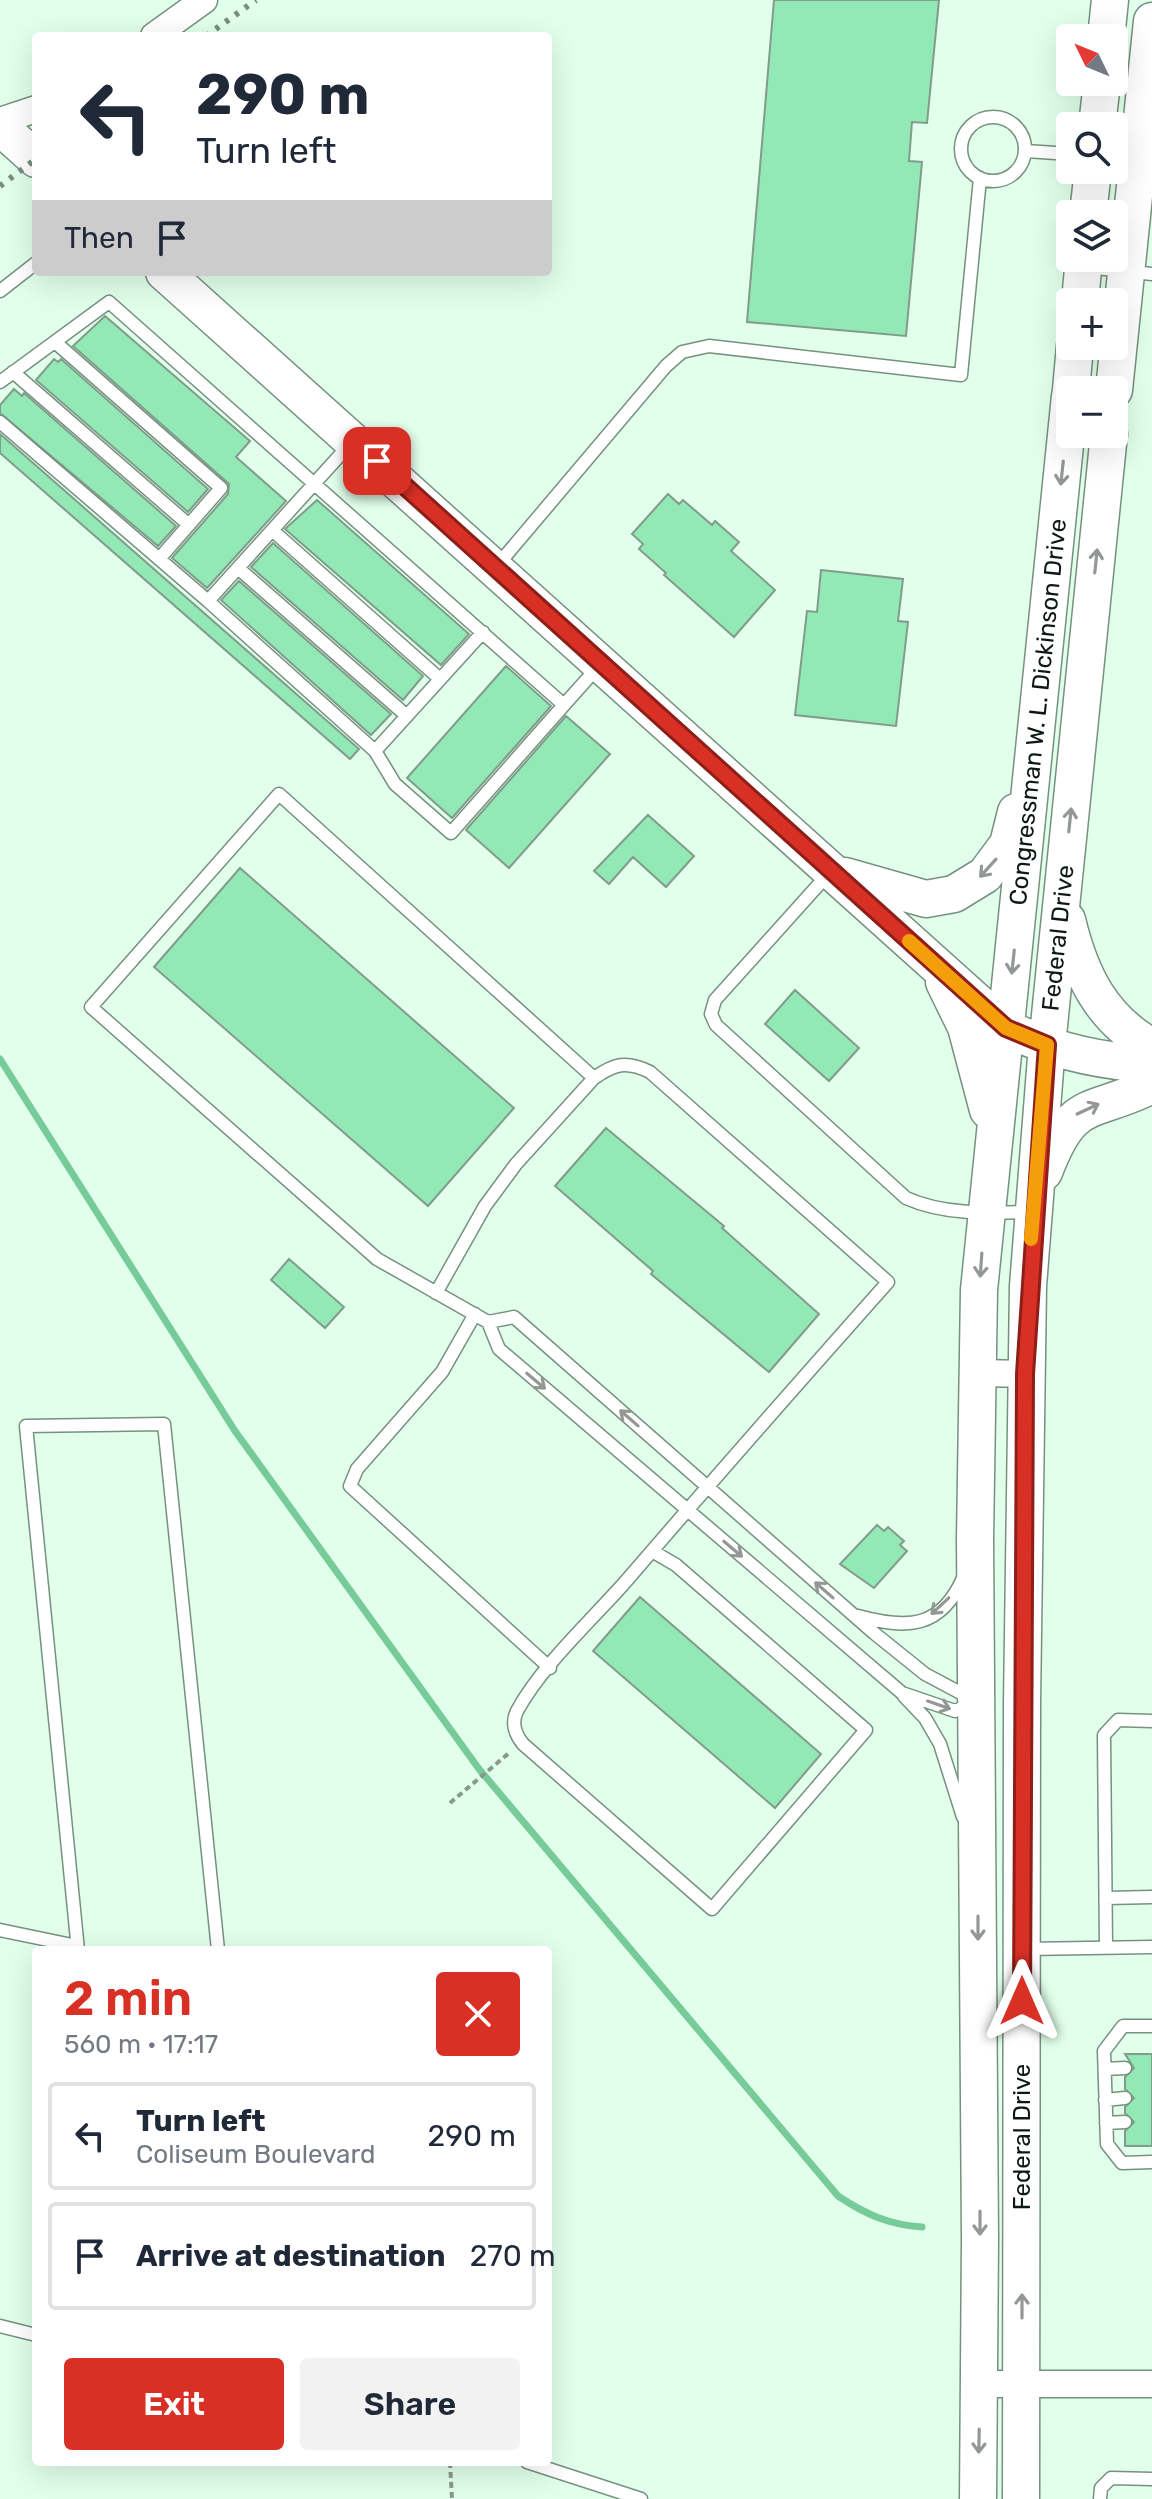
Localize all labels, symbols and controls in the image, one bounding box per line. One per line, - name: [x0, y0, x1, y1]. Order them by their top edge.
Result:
- north arrow: [1056, 24, 1128, 96]
- map controls: [1056, 24, 1128, 448]
- text: 290 m: [196, 62, 370, 128]
- icon: left: [64, 64, 168, 168]
- button: search: [1056, 112, 1128, 184]
- text: Turn left: [196, 129, 337, 172]
- button: layers: [1056, 200, 1128, 272]
- icon: arrive: [150, 216, 194, 260]
- text: Then: [64, 220, 134, 256]
- button: +: [1056, 288, 1128, 360]
- button: −: [1056, 376, 1128, 448]
- pin: [343, 427, 411, 495]
- icon: arrive: [355, 439, 399, 483]
- one-way arrow: [1054, 460, 1069, 486]
- street label: Congressman W. L. Dickinson Drive: [1004, 517, 1072, 907]
- one-way arrow: [1089, 548, 1104, 575]
- one-way arrow: [1062, 807, 1077, 834]
- one-way arrow: [979, 857, 998, 878]
- street label: Federal Drive: [1036, 864, 1080, 1012]
- one-way arrow: [1005, 948, 1020, 975]
- one-way arrow: [1076, 1101, 1100, 1116]
- one-way arrow: [973, 1251, 988, 1278]
- one-way arrow: [525, 1372, 545, 1390]
- one-way arrow: [619, 1409, 639, 1427]
- one-way arrow: [723, 1540, 743, 1558]
- one-way arrow: [815, 1581, 835, 1599]
- one-way arrow: [930, 1597, 950, 1616]
- one-way arrow: [926, 1699, 951, 1714]
- one-way arrow: [970, 1914, 986, 1941]
- position arrow: [980, 1959, 1064, 2043]
- text: 2 min: [64, 1970, 192, 2027]
- button: close: [436, 1972, 520, 2056]
- text: 560 m · 17:17: [64, 2029, 218, 2060]
- street label: Federal Drive: [1008, 2064, 1036, 2210]
- text: Turn left: [136, 2103, 266, 2139]
- icon: left: [68, 2114, 112, 2158]
- text: 290 m: [428, 2118, 516, 2154]
- text: Coliseum Boulevard: [136, 2139, 375, 2170]
- one-way arrow: [972, 2209, 988, 2236]
- icon: arrive: [68, 2234, 112, 2278]
- text: Arrive at destination: [136, 2238, 446, 2274]
- text: 270 m: [470, 2238, 556, 2274]
- one-way arrow: [1014, 2293, 1030, 2320]
- button: Exit: [64, 2358, 284, 2450]
- button: Share: [300, 2358, 520, 2450]
- one-way arrow: [971, 2427, 987, 2454]

